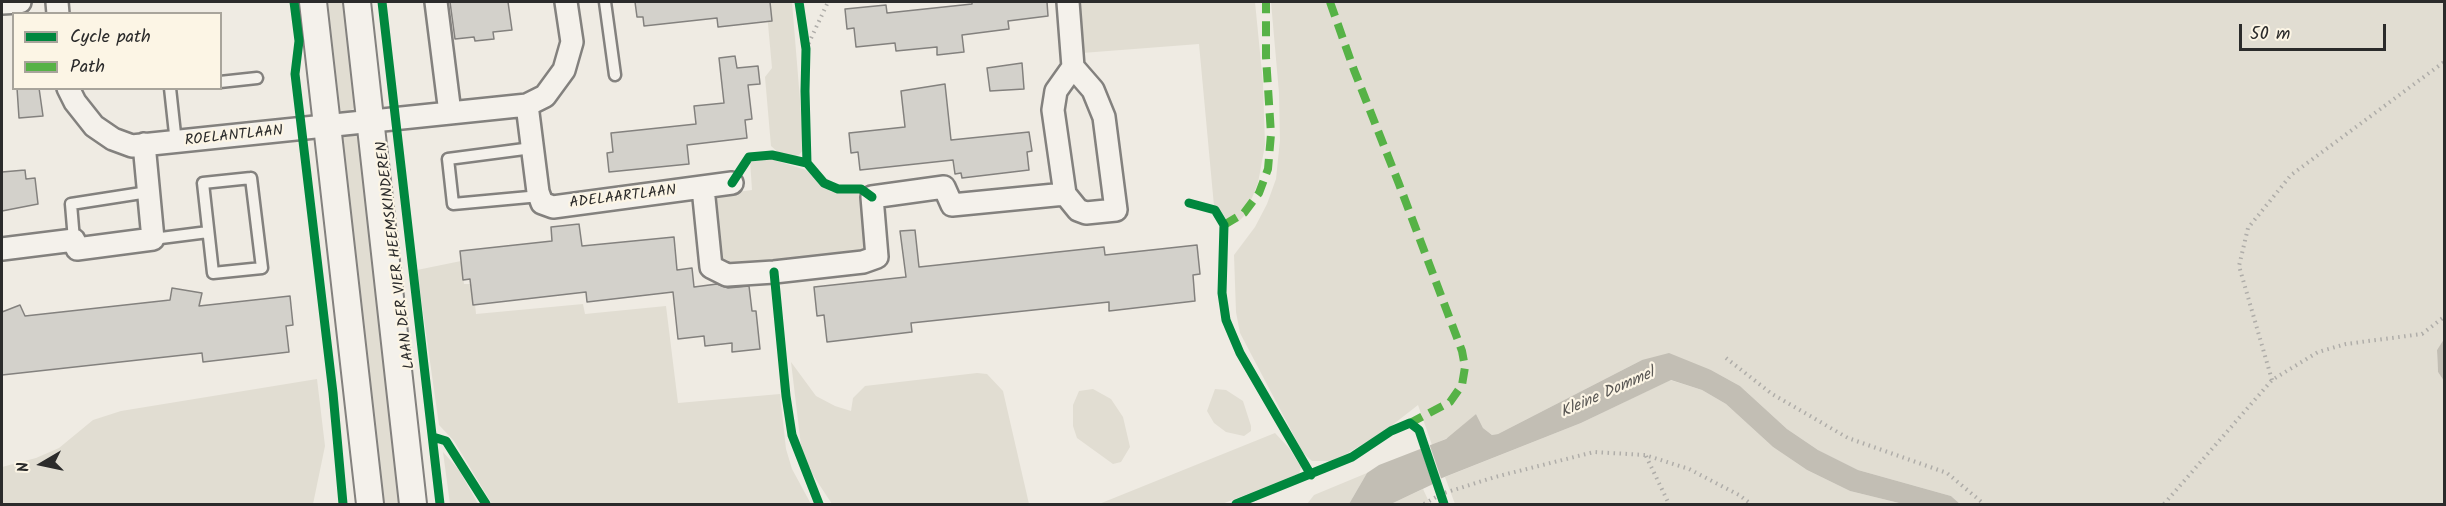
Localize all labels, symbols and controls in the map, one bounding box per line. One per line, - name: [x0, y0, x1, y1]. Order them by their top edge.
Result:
- legend: [12, 12, 222, 90]
- scale bar: [2242, 12, 2389, 50]
- text: 50 m: [2250, 20, 2290, 49]
- text: Cycle path: [70, 23, 151, 52]
- text: Path: [70, 53, 105, 82]
- street label: ROELANTLAAN: [184, 123, 284, 151]
- street label: LAAN DER VIER HEEMSKINDEREN: [374, 140, 420, 370]
- street label: ADELAARTLAAN: [569, 183, 677, 213]
- water label: Kleine Dommel: [1558, 365, 1658, 423]
- north arrow: [12, 434, 72, 494]
- text: N: [11, 460, 37, 474]

